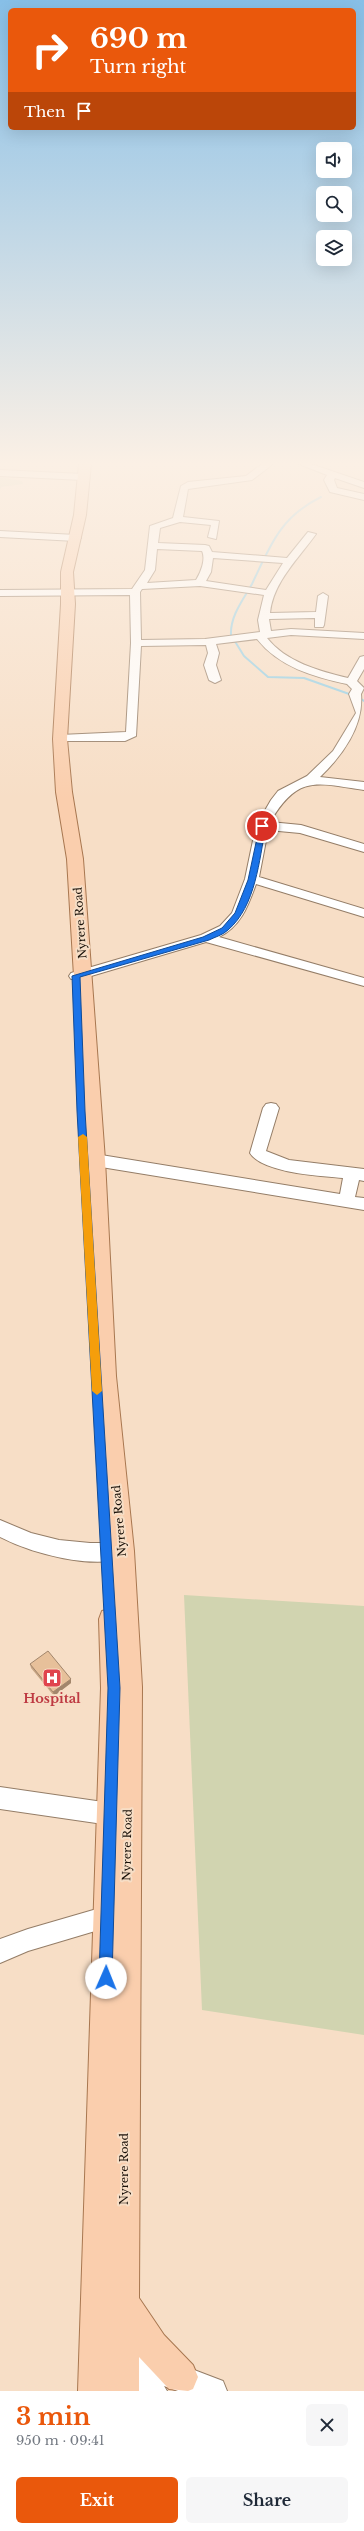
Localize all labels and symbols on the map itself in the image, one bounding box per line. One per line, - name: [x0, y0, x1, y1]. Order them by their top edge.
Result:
- pin: [245, 809, 279, 843]
- street label: Nyrere Road: [70, 886, 89, 959]
- street label: Nyrere Road: [109, 1484, 129, 1557]
- hospital icon: Hospital: [41, 1667, 63, 1689]
- place label: Hospital: [23, 1690, 81, 1707]
- street label: Nyrere Road: [119, 1808, 135, 1881]
- position arrow: [85, 1957, 127, 1999]
- street label: Nyrere Road: [117, 2132, 131, 2205]

